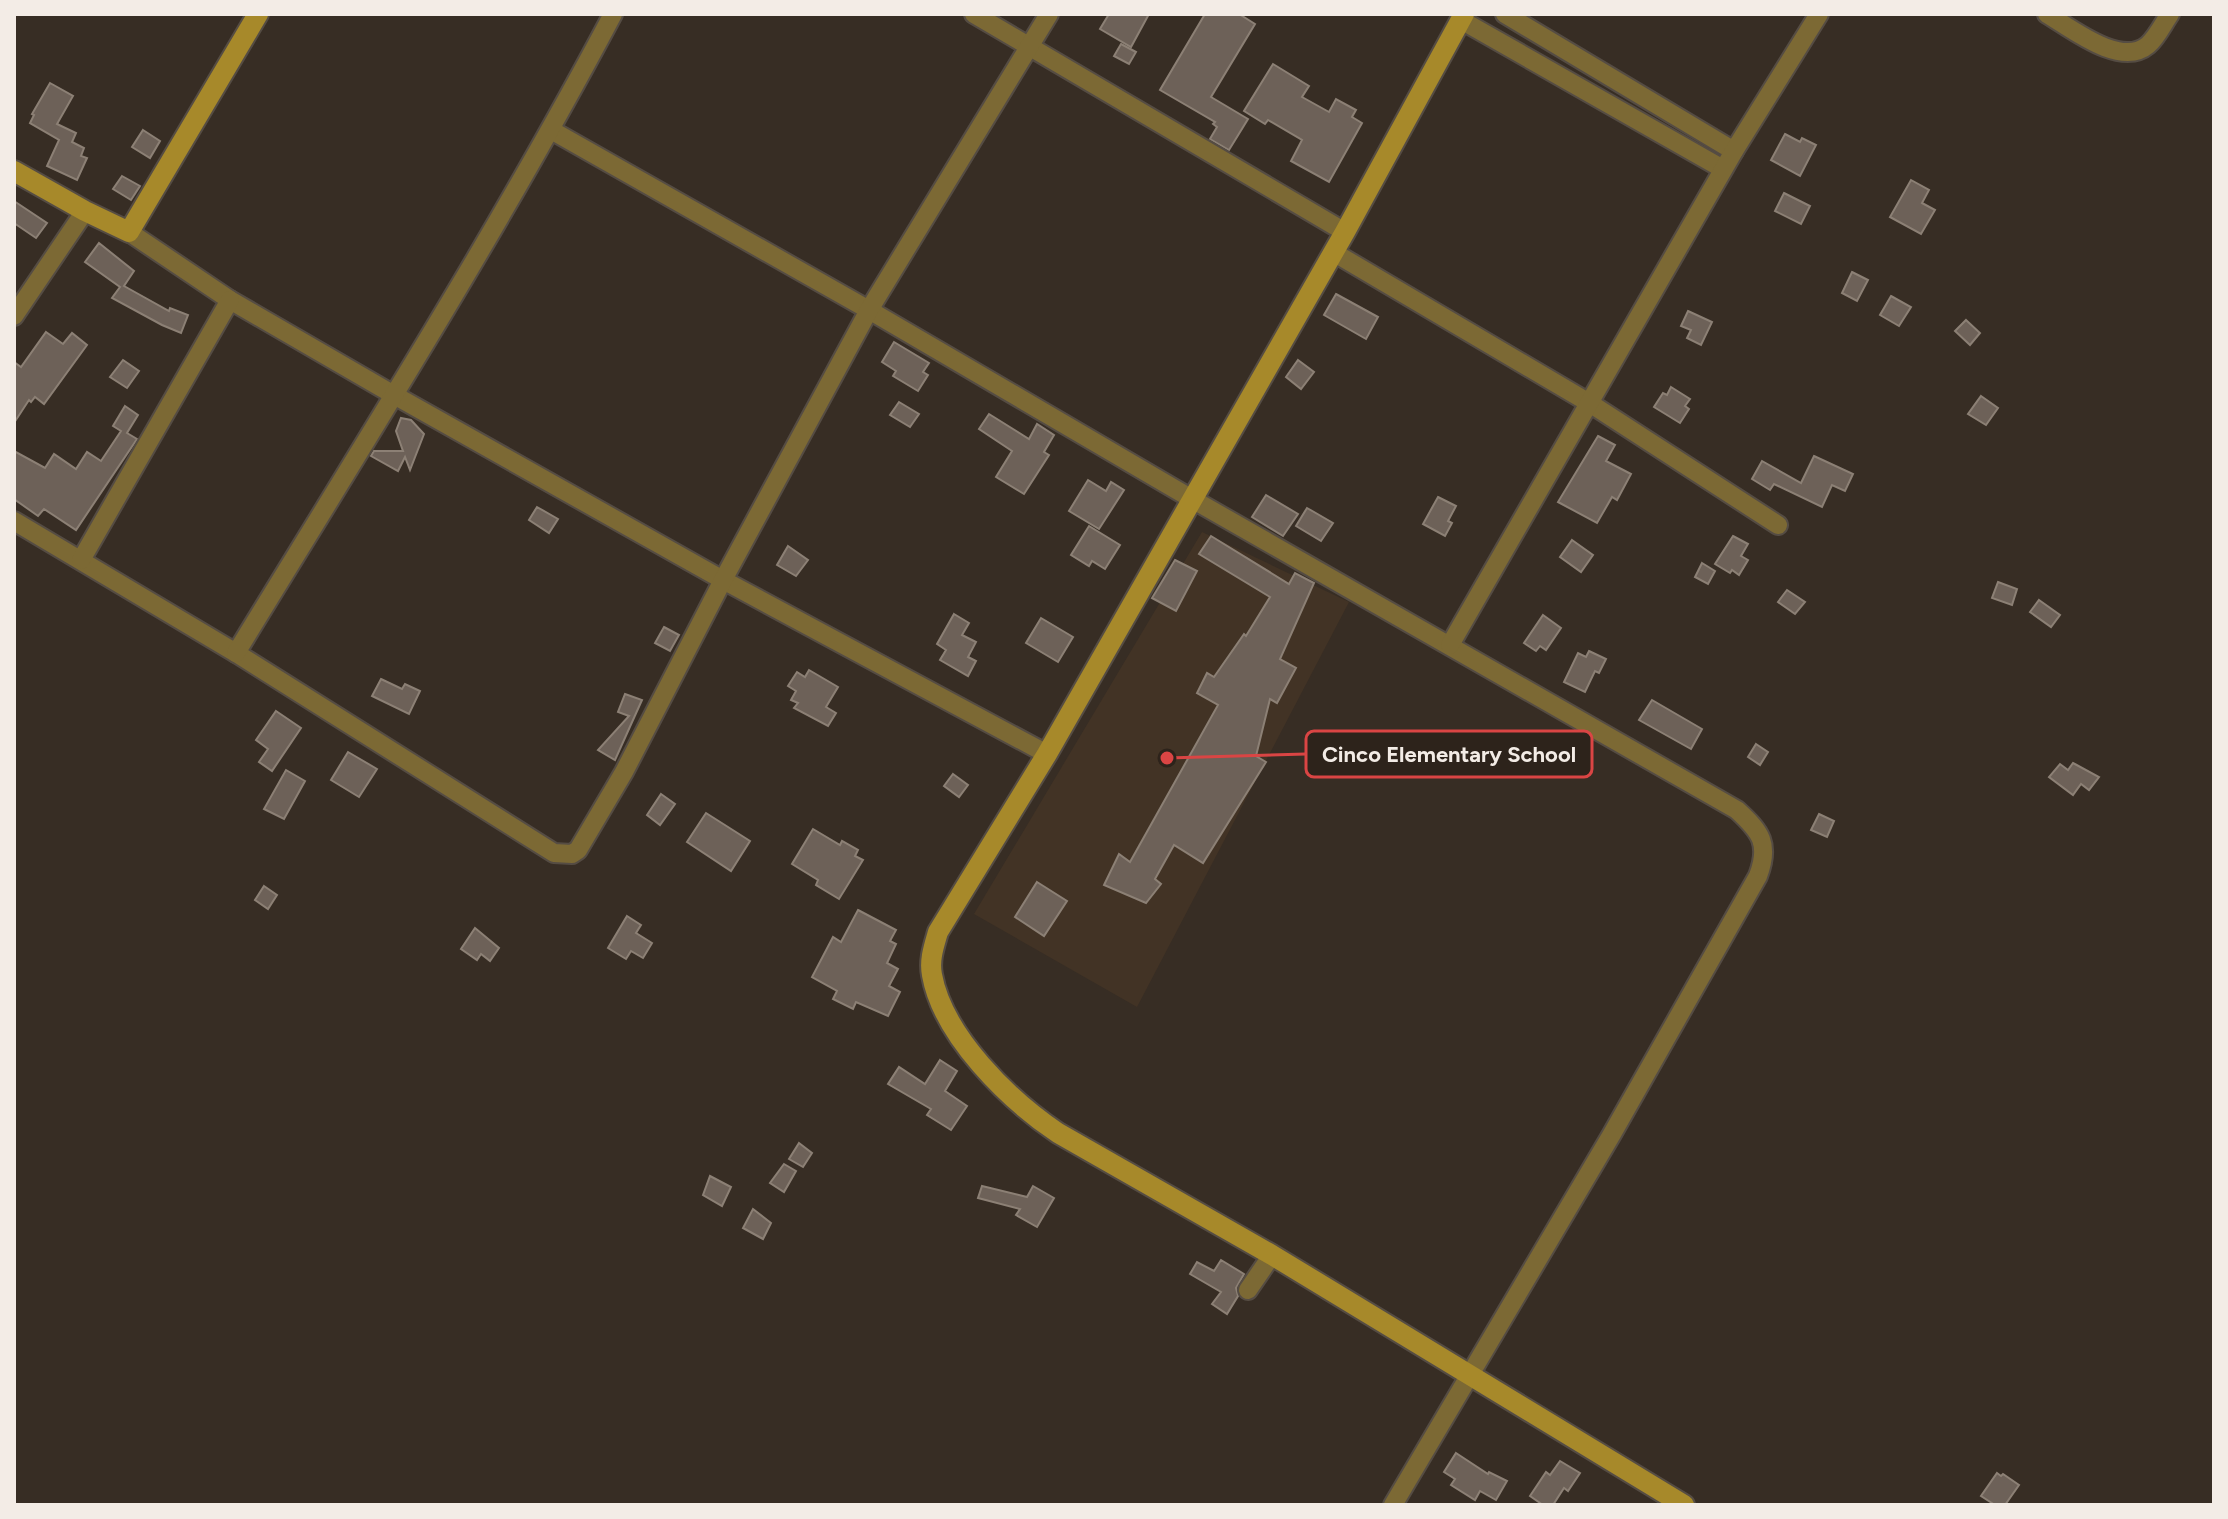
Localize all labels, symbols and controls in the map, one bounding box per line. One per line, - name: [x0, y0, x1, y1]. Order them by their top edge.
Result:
- callout: Cinco Elementary School: [1306, 731, 1592, 777]
- text: Cinco Elementary School: [1322, 741, 1576, 768]

